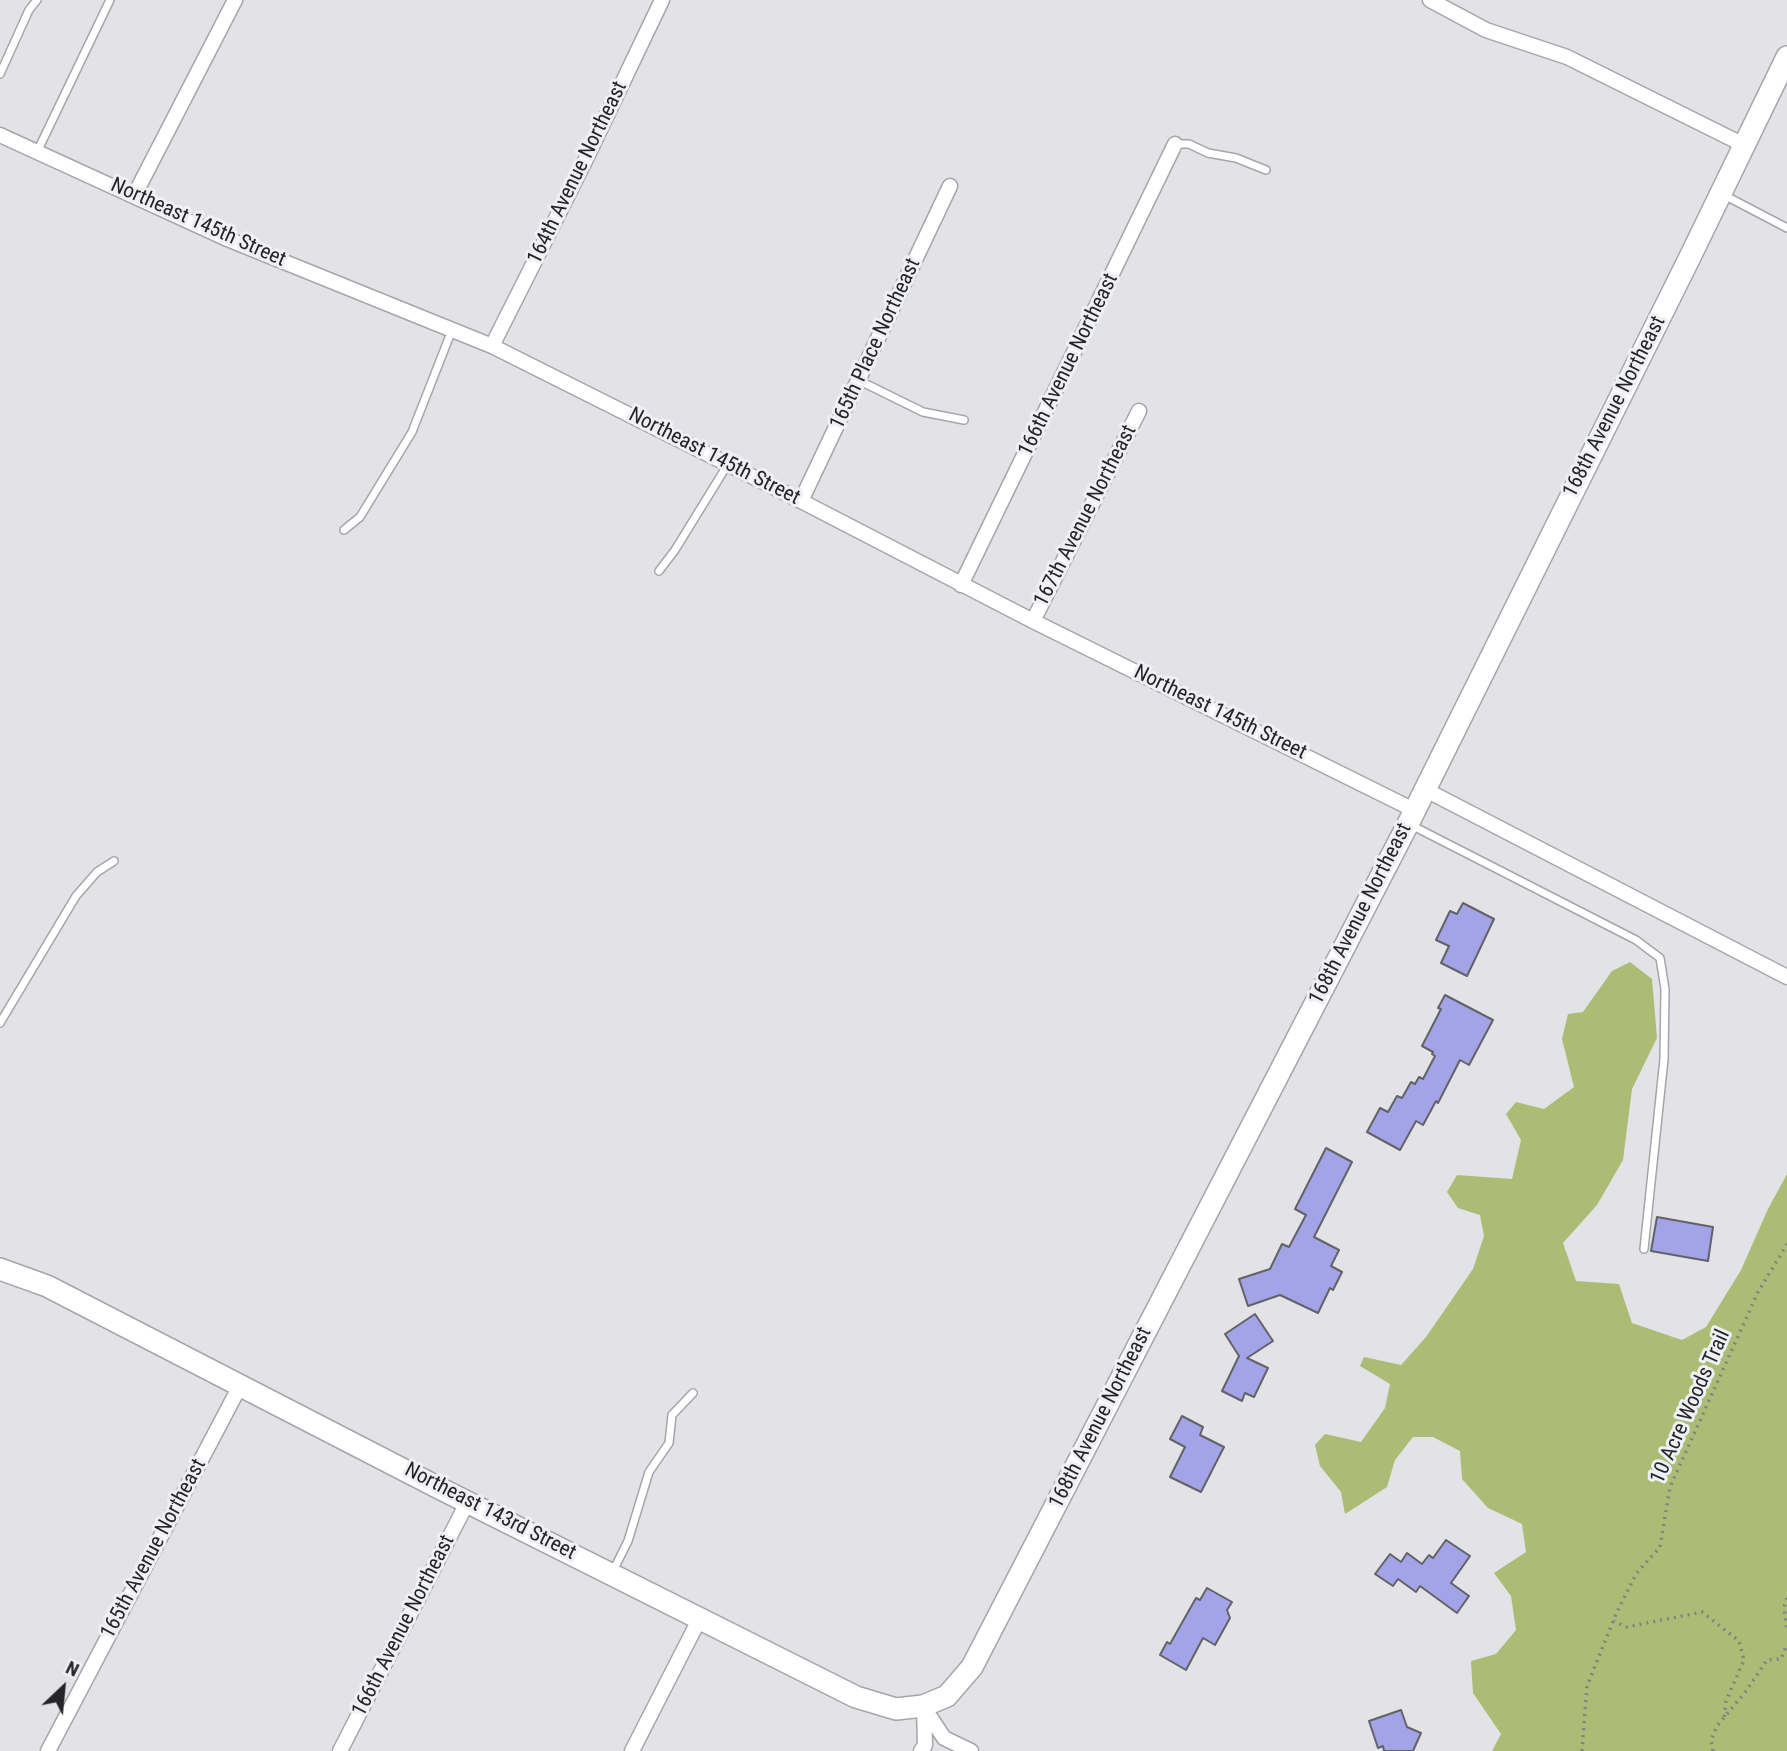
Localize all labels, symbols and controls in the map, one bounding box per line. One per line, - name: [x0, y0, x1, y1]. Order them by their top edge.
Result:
- street label: 164th Avenue Northeast: [523, 78, 633, 268]
- street label: Northeast 145th Street: [107, 173, 289, 273]
- street label: 165th Place Northeast: [825, 255, 927, 433]
- street label: 166th Avenue Northeast: [1014, 270, 1124, 460]
- street label: 168th Avenue Northeast: [1558, 312, 1672, 502]
- street label: Northeast 145th Street: [624, 403, 804, 511]
- street label: 167th Avenue Northeast: [1029, 421, 1143, 611]
- street label: Northeast 145th Street: [1130, 660, 1310, 766]
- street label: 168th Avenue Northeast: [1304, 819, 1418, 1009]
- street label: 168th Avenue Northeast: [1044, 1323, 1158, 1513]
- street label: 10 Acre Woods Trail: [1646, 1326, 1736, 1488]
- street label: 165th Avenue Northeast: [96, 1455, 212, 1643]
- street label: Northeast 143rd Street: [400, 1458, 580, 1566]
- street label: 166th Avenue Northeast: [347, 1531, 461, 1721]
- north arrow: [28, 1653, 98, 1723]
- text: N: [62, 1656, 83, 1682]

